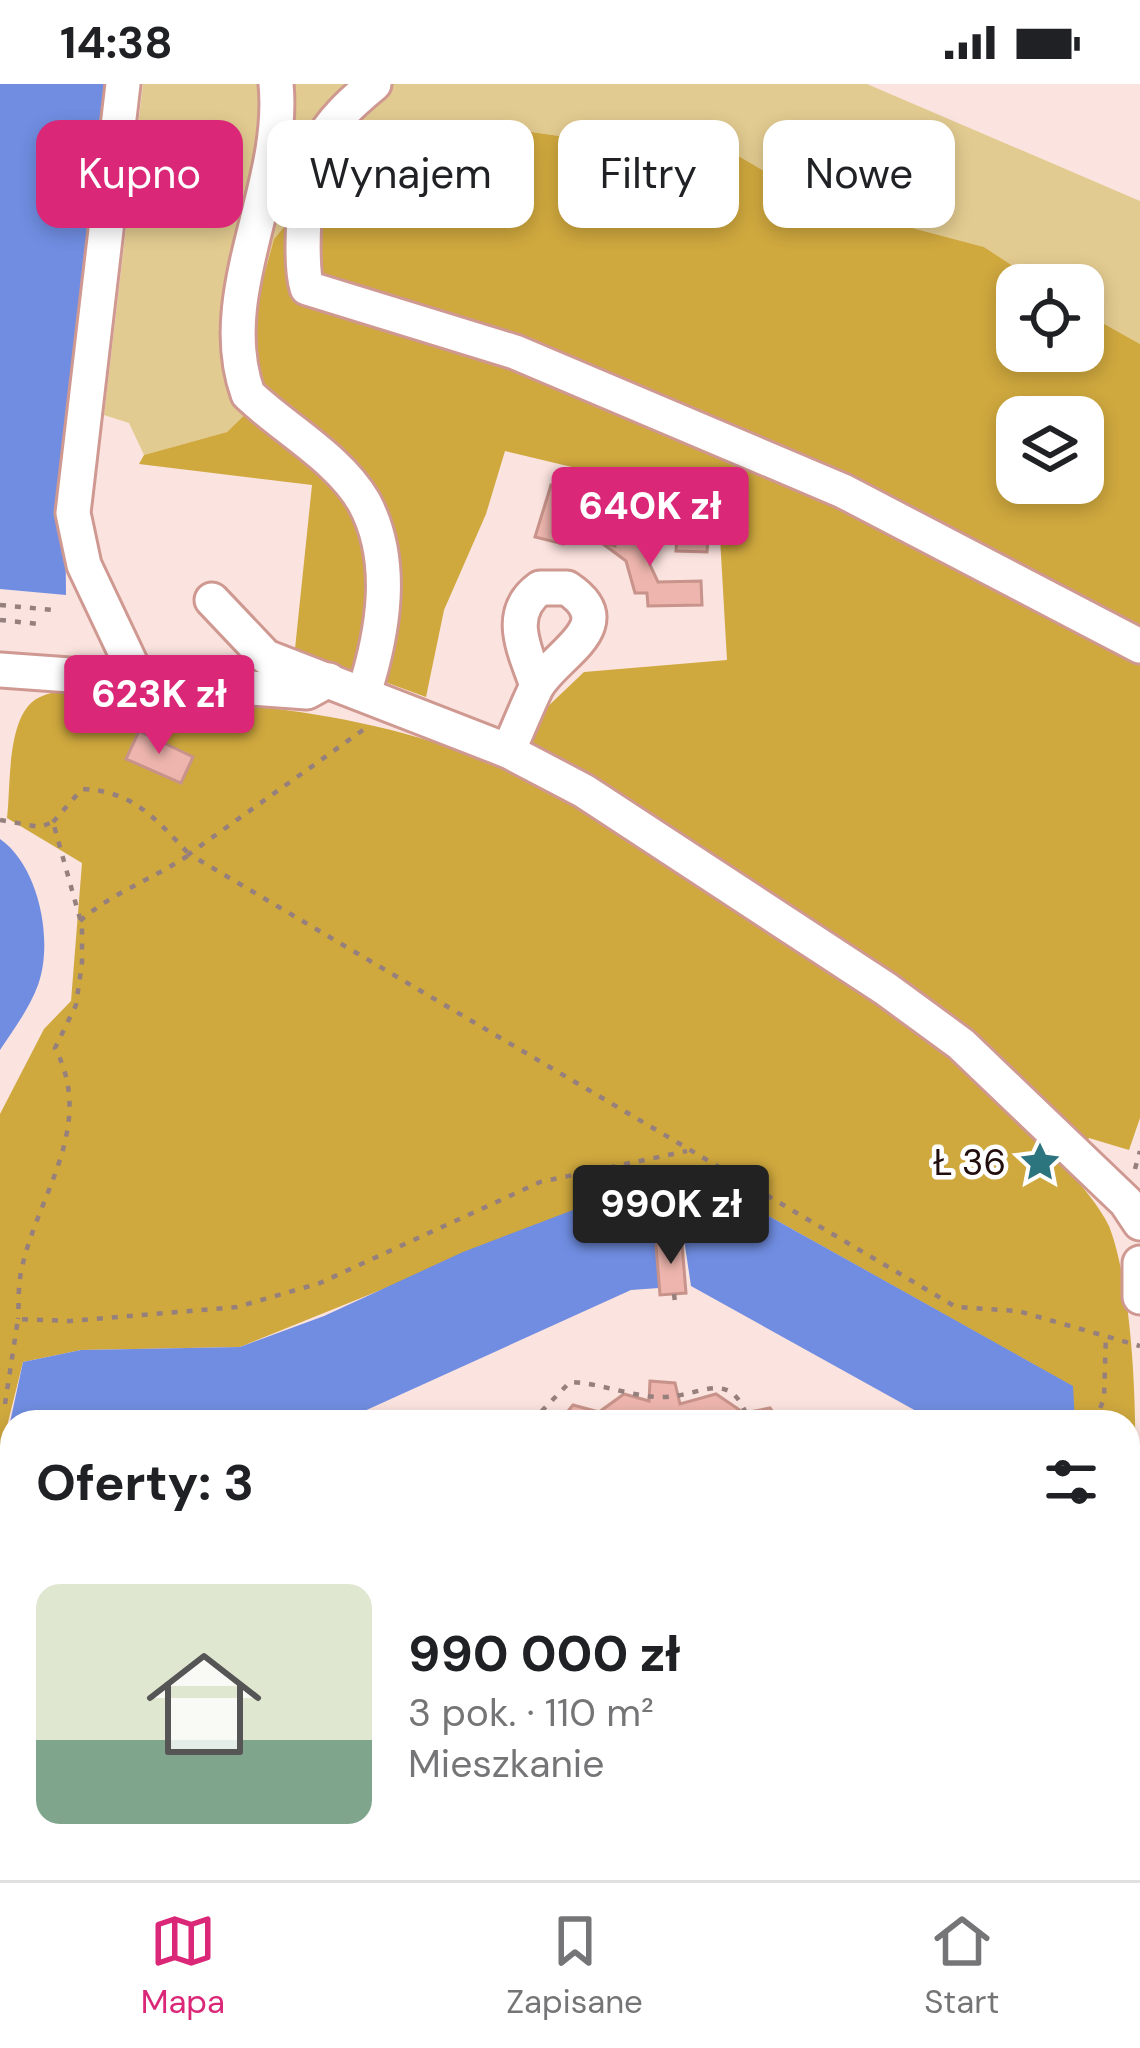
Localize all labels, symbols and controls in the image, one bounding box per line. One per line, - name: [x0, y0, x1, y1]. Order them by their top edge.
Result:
- text: 14:38: [60, 13, 173, 72]
- chip: Kupno: [36, 120, 243, 228]
- chip: Wynajem: [267, 120, 534, 228]
- chip: Filtry: [558, 120, 739, 228]
- chip: Nowe: [763, 120, 955, 228]
- map controls: [996, 264, 1104, 504]
- button: locate: [996, 264, 1104, 372]
- button: layers: [996, 396, 1104, 504]
- pin: 640K zł: [539, 467, 761, 569]
- text: 640K zł: [579, 480, 721, 531]
- pin: 623K zł: [48, 655, 270, 757]
- text: 623K zł: [91, 668, 227, 719]
- place label: Ł 36: [933, 1139, 1006, 1186]
- place icon: Ł 36: [1017, 1139, 1063, 1185]
- pin: 990K zł: [560, 1165, 782, 1267]
- text: 990K zł: [600, 1178, 742, 1229]
- text: Oferty: 3: [36, 1449, 254, 1516]
- icon: filters: [1038, 1449, 1104, 1515]
- text: 990 000 zł: [408, 1620, 680, 1687]
- icon: home: [132, 1632, 276, 1776]
- text: 3 pok. · 110 m²: [408, 1687, 654, 1738]
- text: Mieszkanie: [408, 1738, 604, 1789]
- tab: Mapa: [141, 1908, 225, 2023]
- tab: Zapisane: [506, 1908, 643, 2023]
- tab: Start: [924, 1908, 999, 2023]

